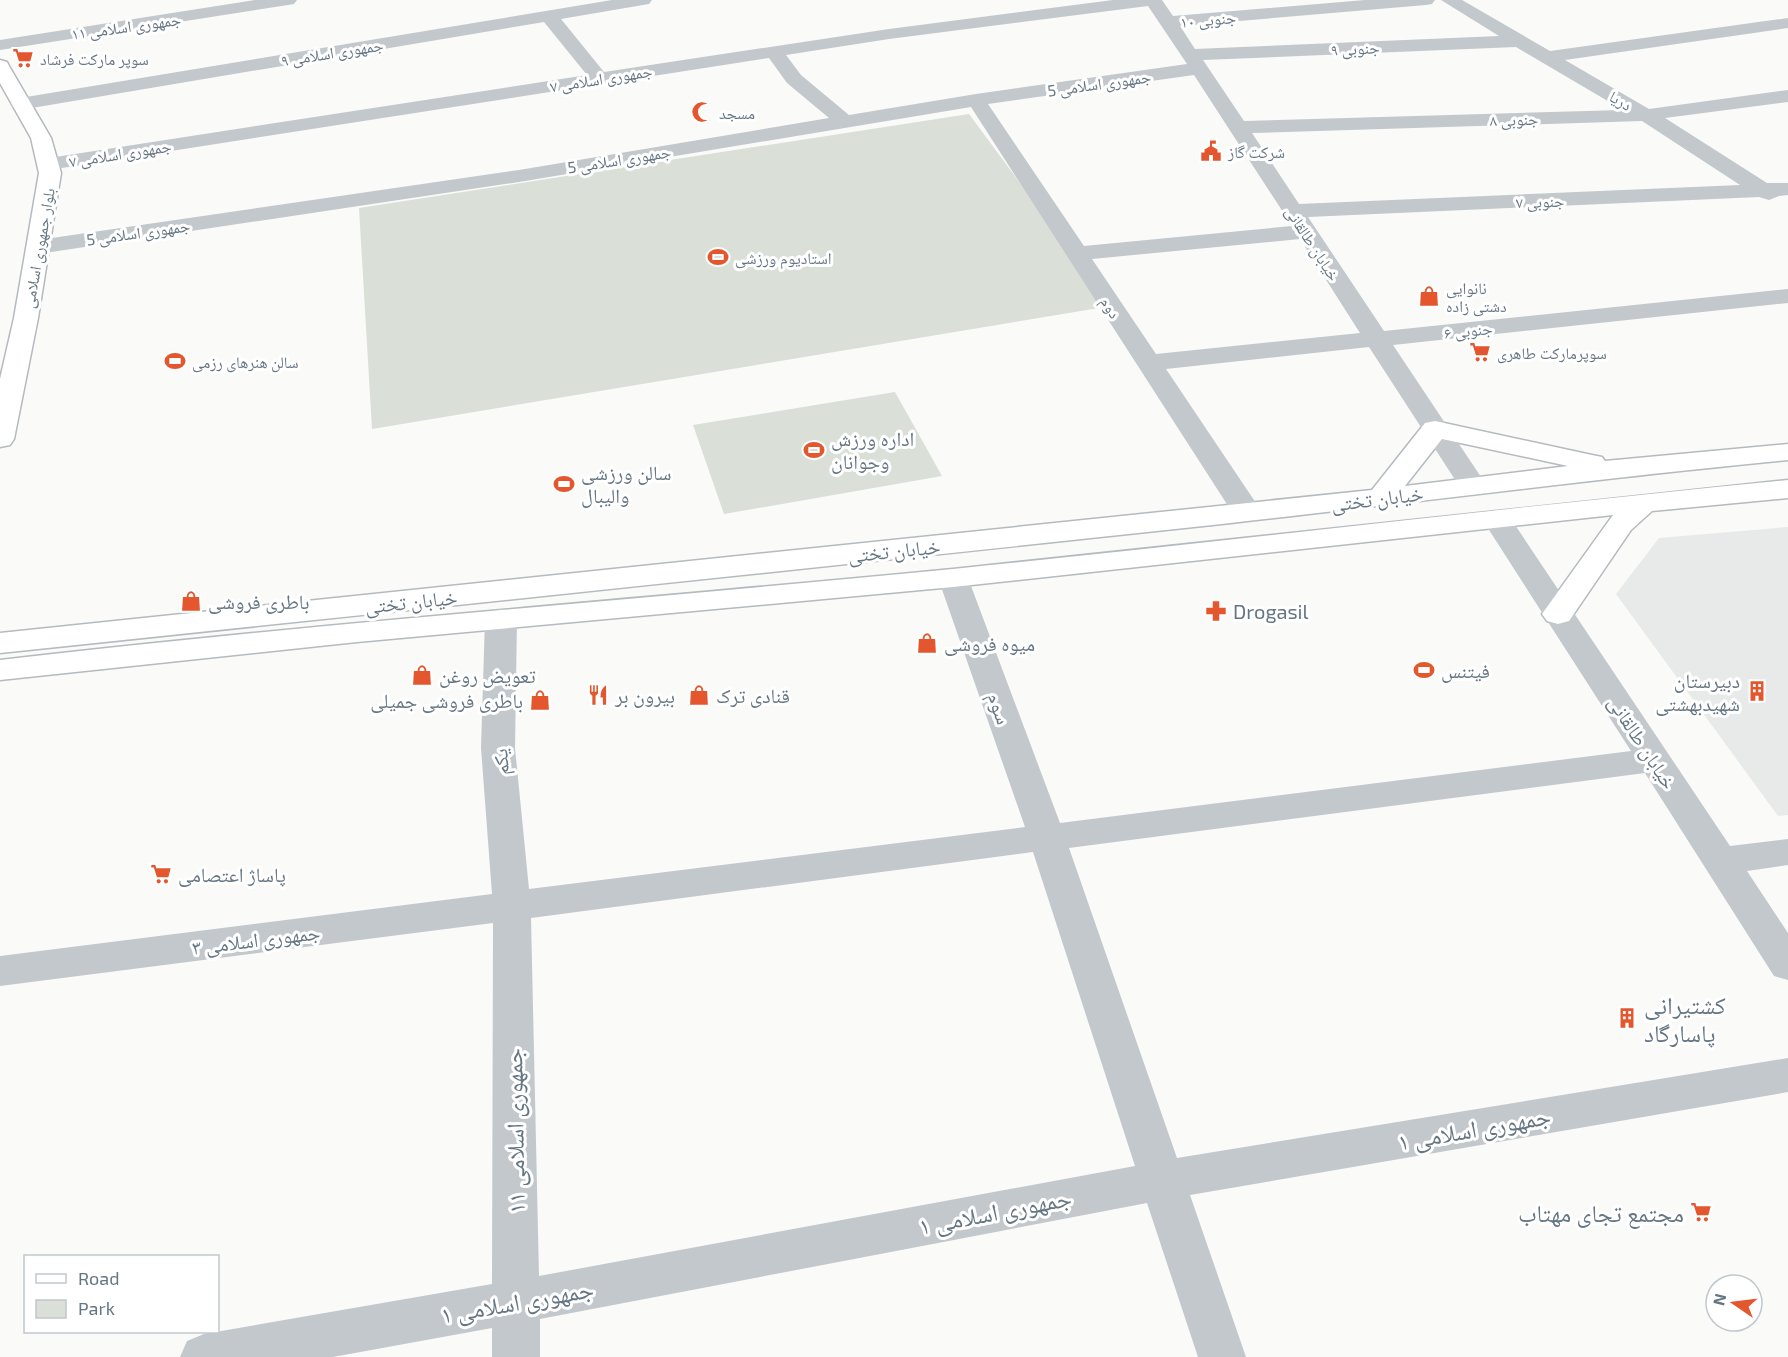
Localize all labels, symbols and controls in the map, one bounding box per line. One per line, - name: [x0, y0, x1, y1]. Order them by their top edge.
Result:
- street label: ۱۰ جنوبی: [1179, 7, 1237, 33]
- street label: جمهوری اسلامی ۱۱: [70, 9, 182, 45]
- street label: جمهوری اسلامی ۹: [280, 35, 385, 71]
- street label: ۹ جنوبی: [1330, 37, 1380, 61]
- supermarket icon: سوپر مارکت فرشاد: [11, 46, 35, 70]
- place label: سوپر مارکت فرشاد: [40, 49, 149, 69]
- street label: جمهوری اسلامی ۷: [549, 61, 654, 97]
- street label: جمهوری اسلامی 5: [1046, 66, 1152, 102]
- street label: دریا: [1606, 86, 1635, 115]
- mosque icon: مسجد: [690, 100, 714, 124]
- place label: مسجد: [719, 103, 755, 122]
- street label: ۸ جنوبی: [1489, 109, 1539, 131]
- street label: جمهوری اسلامی ۷: [68, 136, 173, 172]
- public building icon: شرکت گاز: [1199, 139, 1223, 163]
- street label: جمهوری اسلامی 5: [566, 141, 672, 179]
- place label: شرکت گاز: [1227, 142, 1285, 162]
- street label: بلوار جمهوری اسلامی: [18, 186, 60, 310]
- street label: ۷ جنوبی: [1515, 191, 1565, 213]
- street label: خیابان طالقانی: [1280, 202, 1344, 285]
- street label: جمهوری اسلامی 5: [85, 215, 191, 251]
- sports icon: استادیوم ورزشی: [706, 245, 730, 269]
- place label: استادیوم ورزشی: [735, 248, 832, 269]
- place label: نانوایی دشتی زاده: [1446, 278, 1507, 317]
- shop icon: نانوایی دشتی زاده: [1417, 284, 1441, 308]
- street label: دوم: [1095, 293, 1125, 322]
- street label: ۶ جنوبی: [1443, 318, 1493, 344]
- supermarket icon: سوپرمارکت طاهری: [1468, 340, 1492, 364]
- place label: سوپرمارکت طاهری: [1497, 343, 1607, 364]
- sports icon: سالن هنرهای رزمی: [163, 349, 187, 373]
- place label: سالن هنرهای رزمی: [192, 352, 298, 373]
- place label: اداره ورزش وجوانان: [831, 426, 914, 474]
- sports icon: اداره ورزش وجوانان: [802, 438, 826, 462]
- place label: سالن ورزشی والیبال: [581, 460, 671, 508]
- sports icon: سالن ورزشی والیبال: [552, 472, 576, 496]
- street label: خیابان تختی: [1329, 480, 1425, 517]
- street label: خیابان تختی: [847, 533, 942, 568]
- street label: خیابان تختی: [364, 584, 459, 619]
- shop icon: باطری فروشی: [179, 589, 203, 613]
- place label: باطری فروشی: [208, 589, 309, 614]
- pharmacy icon: Drogasil: [1204, 599, 1228, 623]
- place label: Drogasil: [1233, 599, 1309, 623]
- shop icon: میوه فروشی: [915, 631, 939, 655]
- place label: میوه فروشی: [944, 631, 1035, 656]
- sports icon: فیتنس: [1412, 658, 1436, 682]
- place label: فیتنس: [1441, 658, 1490, 683]
- shop icon: تعویض روغن: [410, 663, 434, 687]
- place label: تعویض روغن: [439, 663, 536, 688]
- place label: دبیرستان شهیدبهشتی: [1655, 668, 1740, 716]
- building icon: دبیرستان شهیدبهشتی: [1745, 679, 1769, 703]
- restaurant icon: بیرون بر: [586, 683, 610, 707]
- place label: بیرون بر: [614, 683, 675, 708]
- shop icon: قنادی ترک: [687, 683, 711, 707]
- place label: قنادی ترک: [716, 683, 790, 708]
- place label: باطری فروشی جمیلی: [370, 688, 523, 713]
- shop icon: باطری فروشی جمیلی: [528, 688, 552, 712]
- street label: سوم: [980, 689, 1017, 728]
- street label: خیابان طالقانی: [1603, 691, 1682, 794]
- street label: یکم: [487, 748, 516, 776]
- supermarket icon: پاساژ اعتصامی: [149, 862, 173, 886]
- place label: پاساژ اعتصامی: [178, 862, 286, 887]
- street label: جمهوری اسلامی ۳: [191, 919, 322, 960]
- place label: کشتیرانی پاسارگاد: [1644, 990, 1726, 1048]
- building icon: کشتیرانی پاسارگاد: [1615, 1006, 1639, 1030]
- street label: جمهوری اسلامی ۱۱: [498, 1048, 531, 1214]
- street label: جمهوری اسلامی ۱: [1395, 1100, 1553, 1157]
- street label: جمهوری اسلامی ۱: [916, 1182, 1074, 1241]
- place label: مجتمع تجای مهتاب: [1518, 1198, 1684, 1229]
- supermarket icon: مجتمع تجای مهتاب: [1689, 1200, 1713, 1224]
- legend: [24, 1255, 219, 1333]
- text: Road: [78, 1267, 119, 1289]
- street label: جمهوری اسلامی ۱: [438, 1273, 596, 1330]
- north arrow: [1704, 1273, 1764, 1333]
- text: N: [1708, 1291, 1730, 1307]
- text: Park: [78, 1297, 115, 1319]

